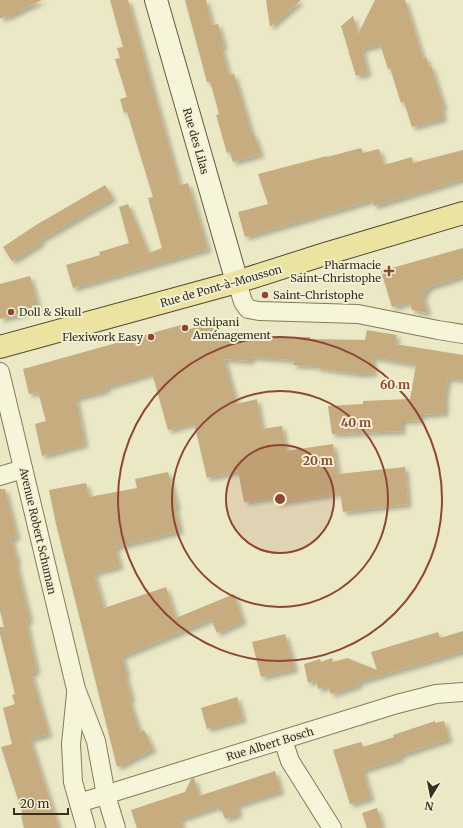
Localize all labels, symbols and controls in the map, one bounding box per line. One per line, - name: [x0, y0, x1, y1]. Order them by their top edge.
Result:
- street label: Rue des Lilas: [180, 106, 212, 176]
- place label: Pharmacie Saint-Christophe: [290, 258, 381, 285]
- street label: Rue de Pont-à-Mousson: [159, 262, 284, 310]
- marker: Pharmacie Saint-Christophe: [384, 266, 394, 276]
- place label: Saint-Christophe: [273, 288, 364, 302]
- marker: Saint-Christophe: [260, 290, 270, 300]
- place label: Doll & Skull: [19, 305, 82, 319]
- marker: Doll & Skull: [6, 307, 16, 317]
- place label: Schipani Aménagement: [192, 315, 272, 342]
- marker: Schipani Aménagement: [180, 323, 190, 333]
- place label: Flexiwork Easy: [62, 330, 144, 344]
- marker: Flexiwork Easy: [146, 332, 156, 342]
- text: 60 m: [380, 377, 410, 392]
- text: 40 m: [341, 415, 371, 430]
- text: 20 m: [303, 453, 333, 468]
- street label: Avenue Robert Schuman: [16, 465, 60, 596]
- centre of rings: [273, 492, 287, 506]
- street label: Rue Albert Bosch: [225, 724, 316, 764]
- north arrow: [411, 776, 451, 816]
- scale bar: [14, 790, 68, 816]
- text: 20 m: [20, 796, 49, 811]
- text: N: [423, 798, 435, 813]

